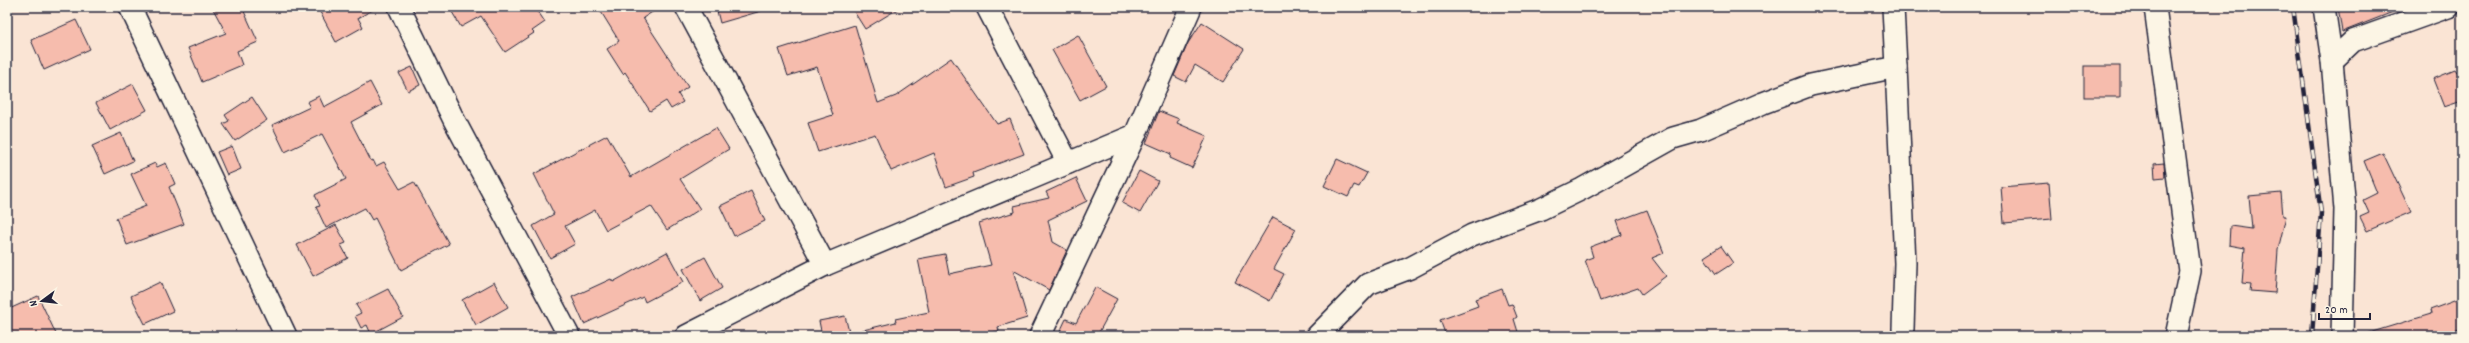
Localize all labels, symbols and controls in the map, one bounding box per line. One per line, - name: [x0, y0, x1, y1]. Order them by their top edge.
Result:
- north arrow: [22, 281, 62, 321]
- scale bar: [2319, 295, 2370, 321]
- text: N: [26, 298, 43, 308]
- text: 20 m: [2325, 302, 2348, 319]

